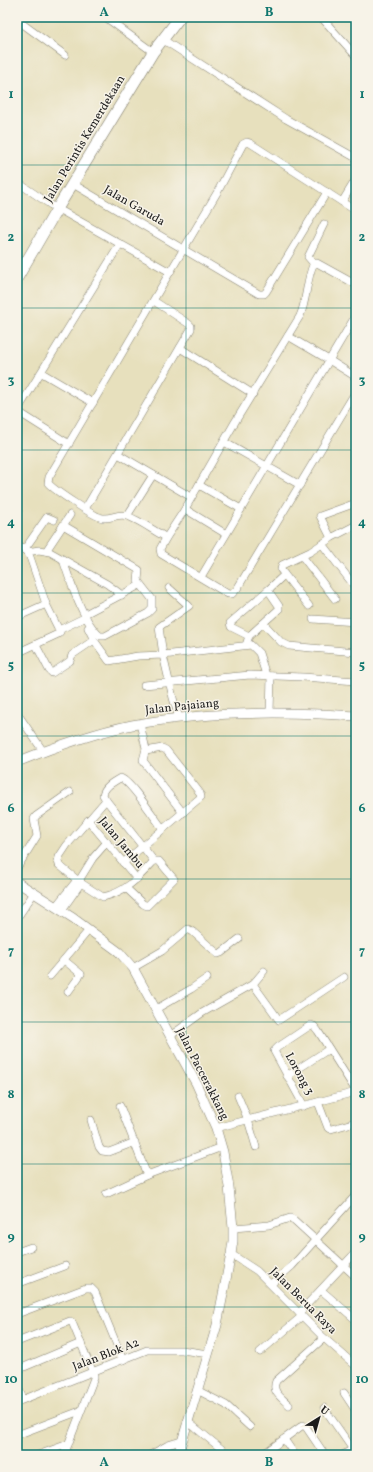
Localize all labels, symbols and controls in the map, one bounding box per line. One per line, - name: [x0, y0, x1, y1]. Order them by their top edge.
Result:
- text: A: [99, 4, 109, 22]
- text: B: [265, 4, 274, 22]
- street label: Jalan Perintis Kemerdekaan: [41, 73, 129, 205]
- text: 1: [8, 86, 14, 104]
- text: 1: [359, 86, 365, 104]
- street label: Jalan Garuda: [100, 182, 168, 230]
- text: 2: [8, 229, 15, 247]
- text: 2: [359, 229, 366, 247]
- text: 3: [8, 372, 15, 390]
- text: 3: [359, 372, 366, 390]
- text: 4: [7, 514, 15, 532]
- text: 4: [358, 514, 366, 532]
- text: 5: [8, 657, 14, 675]
- text: 5: [359, 657, 365, 675]
- street label: Jalan Pajaiang: [144, 695, 220, 719]
- text: 6: [7, 800, 15, 818]
- text: 6: [358, 800, 366, 818]
- street label: Jalan Jambu: [95, 814, 147, 872]
- text: 7: [8, 943, 14, 961]
- text: 7: [359, 943, 365, 961]
- street label: Jalan Paccerakkang: [172, 1025, 232, 1123]
- street label: Lorong 3: [281, 1050, 317, 1098]
- text: 8: [7, 1086, 15, 1104]
- text: 8: [358, 1086, 366, 1104]
- text: 9: [7, 1228, 15, 1246]
- text: 9: [358, 1228, 366, 1246]
- street label: Jalan Berua Raya: [266, 1264, 340, 1338]
- street label: Jalan Blok A2: [70, 1335, 142, 1375]
- text: 10: [4, 1371, 18, 1389]
- text: 10: [355, 1371, 369, 1389]
- north arrow: [299, 1398, 339, 1438]
- text: U: [317, 1403, 332, 1420]
- text: A: [99, 1454, 109, 1472]
- text: B: [265, 1454, 274, 1472]

